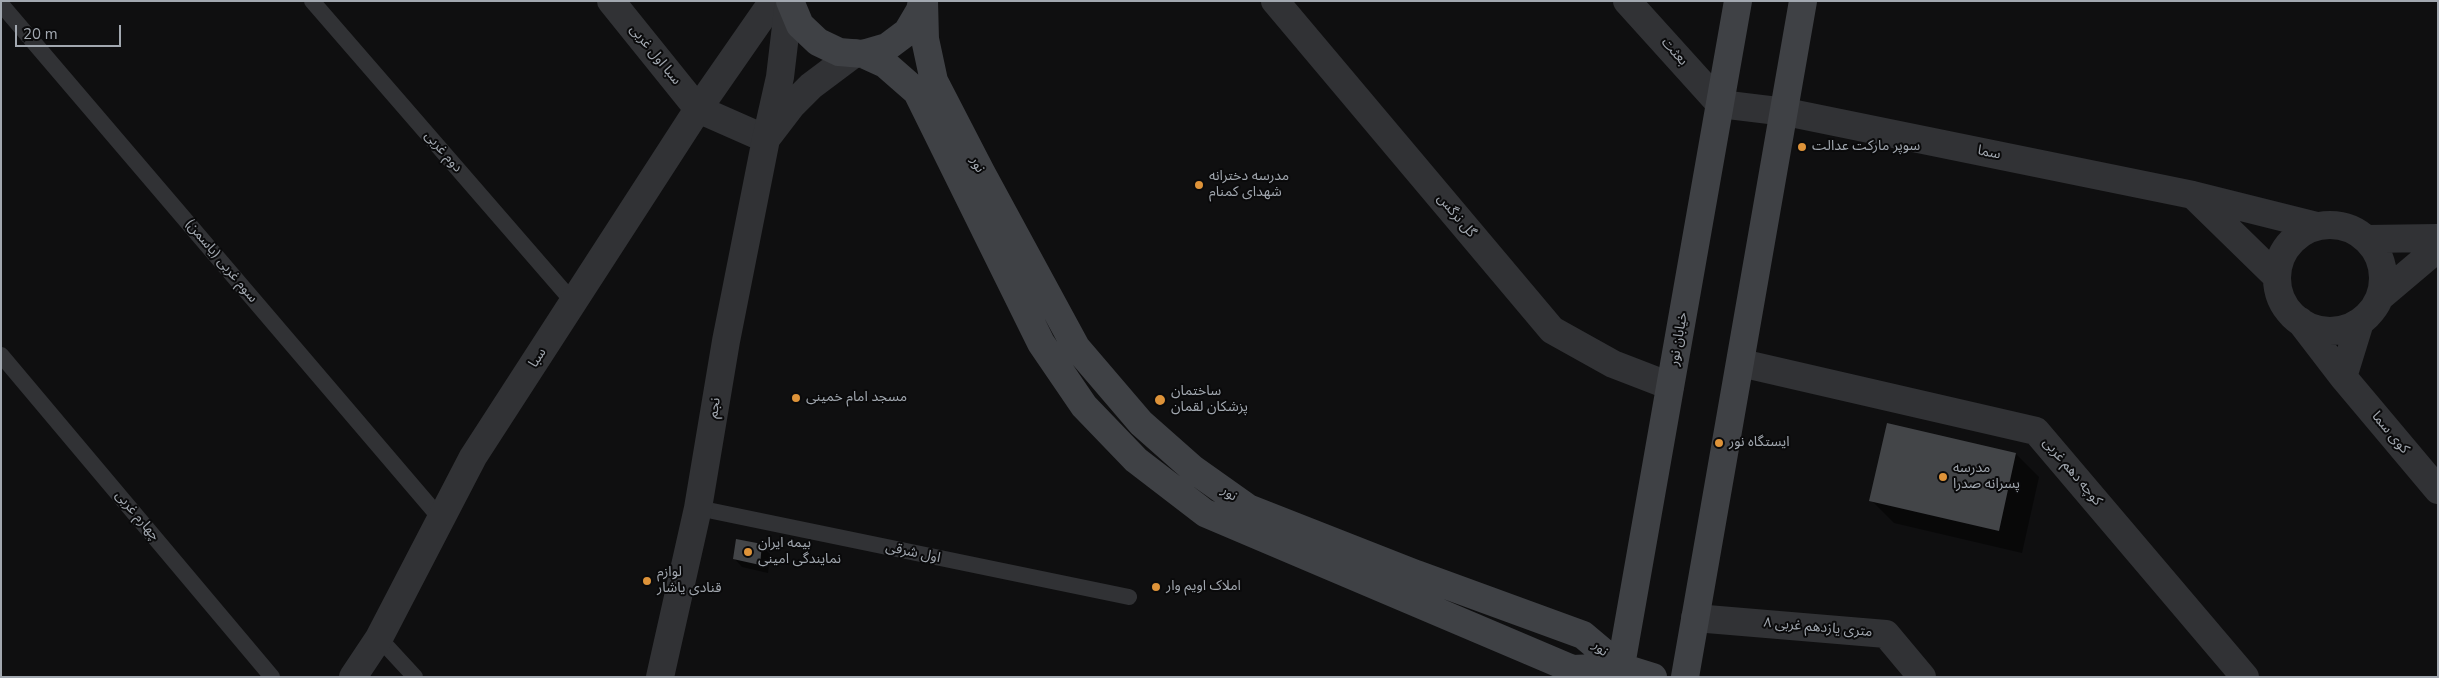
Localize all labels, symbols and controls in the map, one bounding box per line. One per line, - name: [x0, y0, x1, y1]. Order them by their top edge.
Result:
- scale bar: [18, 15, 124, 47]
- street label: سبا اول غربی: [626, 22, 684, 88]
- text: 20 m: [23, 24, 58, 44]
- street label: بعثت: [1657, 35, 1691, 69]
- street label: دوم غربی: [420, 128, 466, 176]
- place label: سوپر مارکت عدالت: [1812, 139, 1920, 155]
- marker: سوپر مارکت عدالت: [1796, 141, 1808, 153]
- street label: سما: [1976, 143, 2002, 163]
- street label: نور: [966, 154, 988, 176]
- place label: مدرسه دخترانه شهدای کمنام: [1209, 169, 1289, 202]
- marker: مدرسه دخترانه شهدای کمنام: [1193, 179, 1205, 191]
- street label: گل نرگس: [1433, 191, 1479, 241]
- street label: سوم غربی (یاسمن): [181, 216, 261, 306]
- street label: خیابان نور: [1666, 311, 1692, 367]
- street label: سبا: [526, 345, 550, 371]
- place label: ساختمان پزشکان لقمان: [1171, 384, 1248, 417]
- place label: مسجد امام خمینی: [806, 390, 907, 406]
- marker: مسجد امام خمینی: [790, 392, 802, 404]
- marker: ساختمان پزشکان لقمان: [1153, 393, 1167, 407]
- street label: نجم: [705, 397, 725, 419]
- street label: کوی سما: [2368, 409, 2412, 457]
- place label: ایستگاه نور: [1729, 435, 1790, 451]
- street label: کوچه دهم غربی: [2039, 435, 2105, 509]
- marker: ایستگاه نور: [1713, 437, 1725, 449]
- place label: مدرسه پسرانه صدرا: [1953, 461, 2020, 494]
- marker: مدرسه پسرانه صدرا: [1937, 471, 1949, 483]
- street label: نور: [1218, 483, 1240, 505]
- street label: چهارم غربی: [111, 487, 163, 545]
- place label: بیمه ایران نمایندگی امینی: [758, 536, 841, 568]
- street label: اول شرقی: [884, 539, 942, 567]
- marker: بیمه ایران نمایندگی امینی: [742, 546, 754, 558]
- place label: لوازم قنادی یاشار: [657, 565, 721, 598]
- marker: لوازم قنادی یاشار: [641, 575, 653, 587]
- place label: املاک اویم وار: [1166, 579, 1241, 595]
- marker: املاک اویم وار: [1150, 581, 1162, 593]
- street label: ۸ متری یازدهم غربی: [1763, 615, 1873, 641]
- street label: نور: [1589, 638, 1611, 660]

